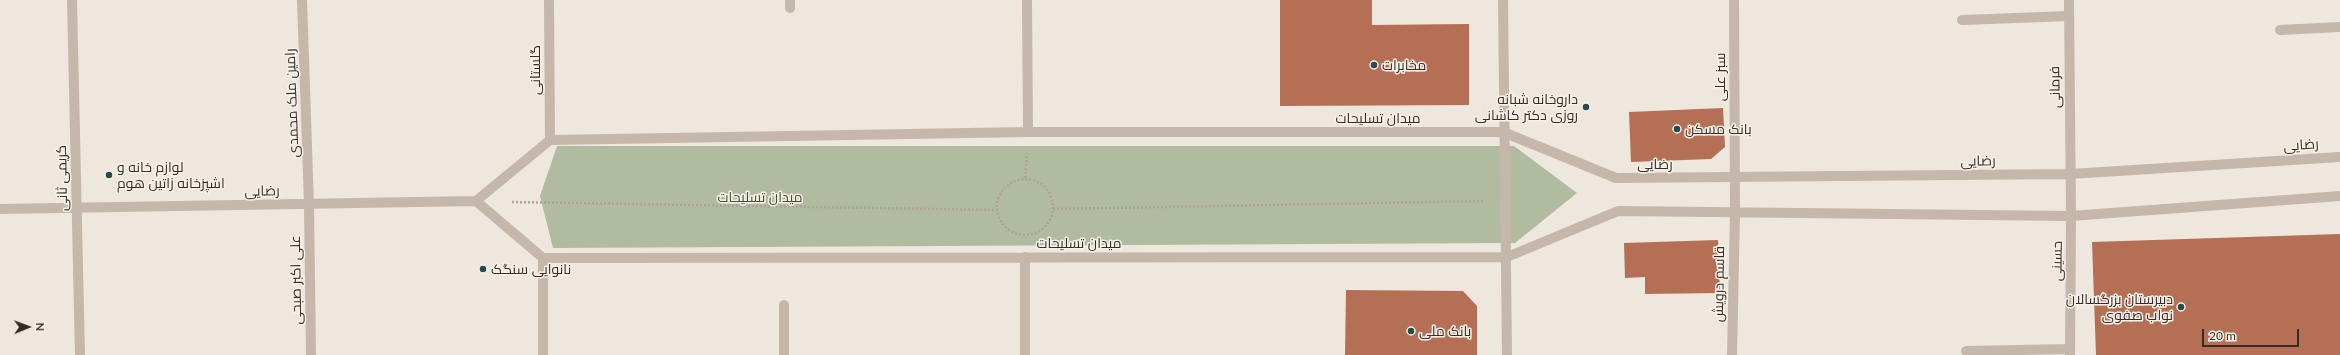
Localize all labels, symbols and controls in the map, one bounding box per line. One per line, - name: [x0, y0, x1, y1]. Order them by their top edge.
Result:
- street label: گلستانی: [527, 45, 543, 95]
- street label: رامین ملک محمدی: [282, 48, 302, 158]
- street label: سبز علی: [1712, 53, 1728, 101]
- place label: مخابرات: [1382, 57, 1426, 73]
- marker: مخابرات: [1369, 60, 1379, 70]
- street label: فرمانی: [2046, 66, 2064, 108]
- place label: داروخانه شبانه روزی دکتر کاشانی: [1475, 91, 1578, 124]
- marker: داروخانه شبانه روزی دکتر کاشانی: [1581, 102, 1591, 112]
- street label: میدان تسلیحات: [1335, 110, 1421, 126]
- place label: بانک مسکن: [1685, 121, 1752, 137]
- marker: بانک مسکن: [1672, 124, 1682, 134]
- street label: رضایی: [2283, 135, 2319, 155]
- street label: کریمی ثانی: [53, 145, 71, 211]
- street label: رضایی: [1960, 152, 1996, 170]
- street label: رضایی: [1637, 156, 1673, 172]
- place label: لوازم خانه و اشپزخانه زاتین هوم: [117, 159, 225, 192]
- marker: لوازم خانه و اشپزخانه زاتین هوم: [104, 170, 114, 180]
- street label: رضایی: [244, 182, 280, 200]
- park label: میدان تسلیحات: [717, 189, 803, 205]
- street label: علی اکبر صبحی: [287, 235, 305, 325]
- street label: میدان تسلیحات: [1036, 235, 1122, 251]
- street label: حسینی: [2048, 241, 2066, 281]
- street label: قاسم درویش: [1710, 246, 1728, 322]
- place label: نانوایی سنگک: [491, 261, 571, 277]
- marker: نانوایی سنگک: [478, 264, 488, 274]
- place label: دبیرستان بزرگسالان نواب صفوی: [2066, 291, 2173, 324]
- marker: دبیرستان بزرگسالان نواب صفوی: [2176, 302, 2186, 312]
- north arrow: [8, 307, 48, 347]
- scale bar: [2204, 321, 2301, 347]
- text: N: [34, 322, 47, 331]
- place label: بانک ملی: [1419, 323, 1471, 339]
- marker: بانک ملی: [1406, 326, 1416, 336]
- text: 20 m: [2209, 328, 2236, 343]

